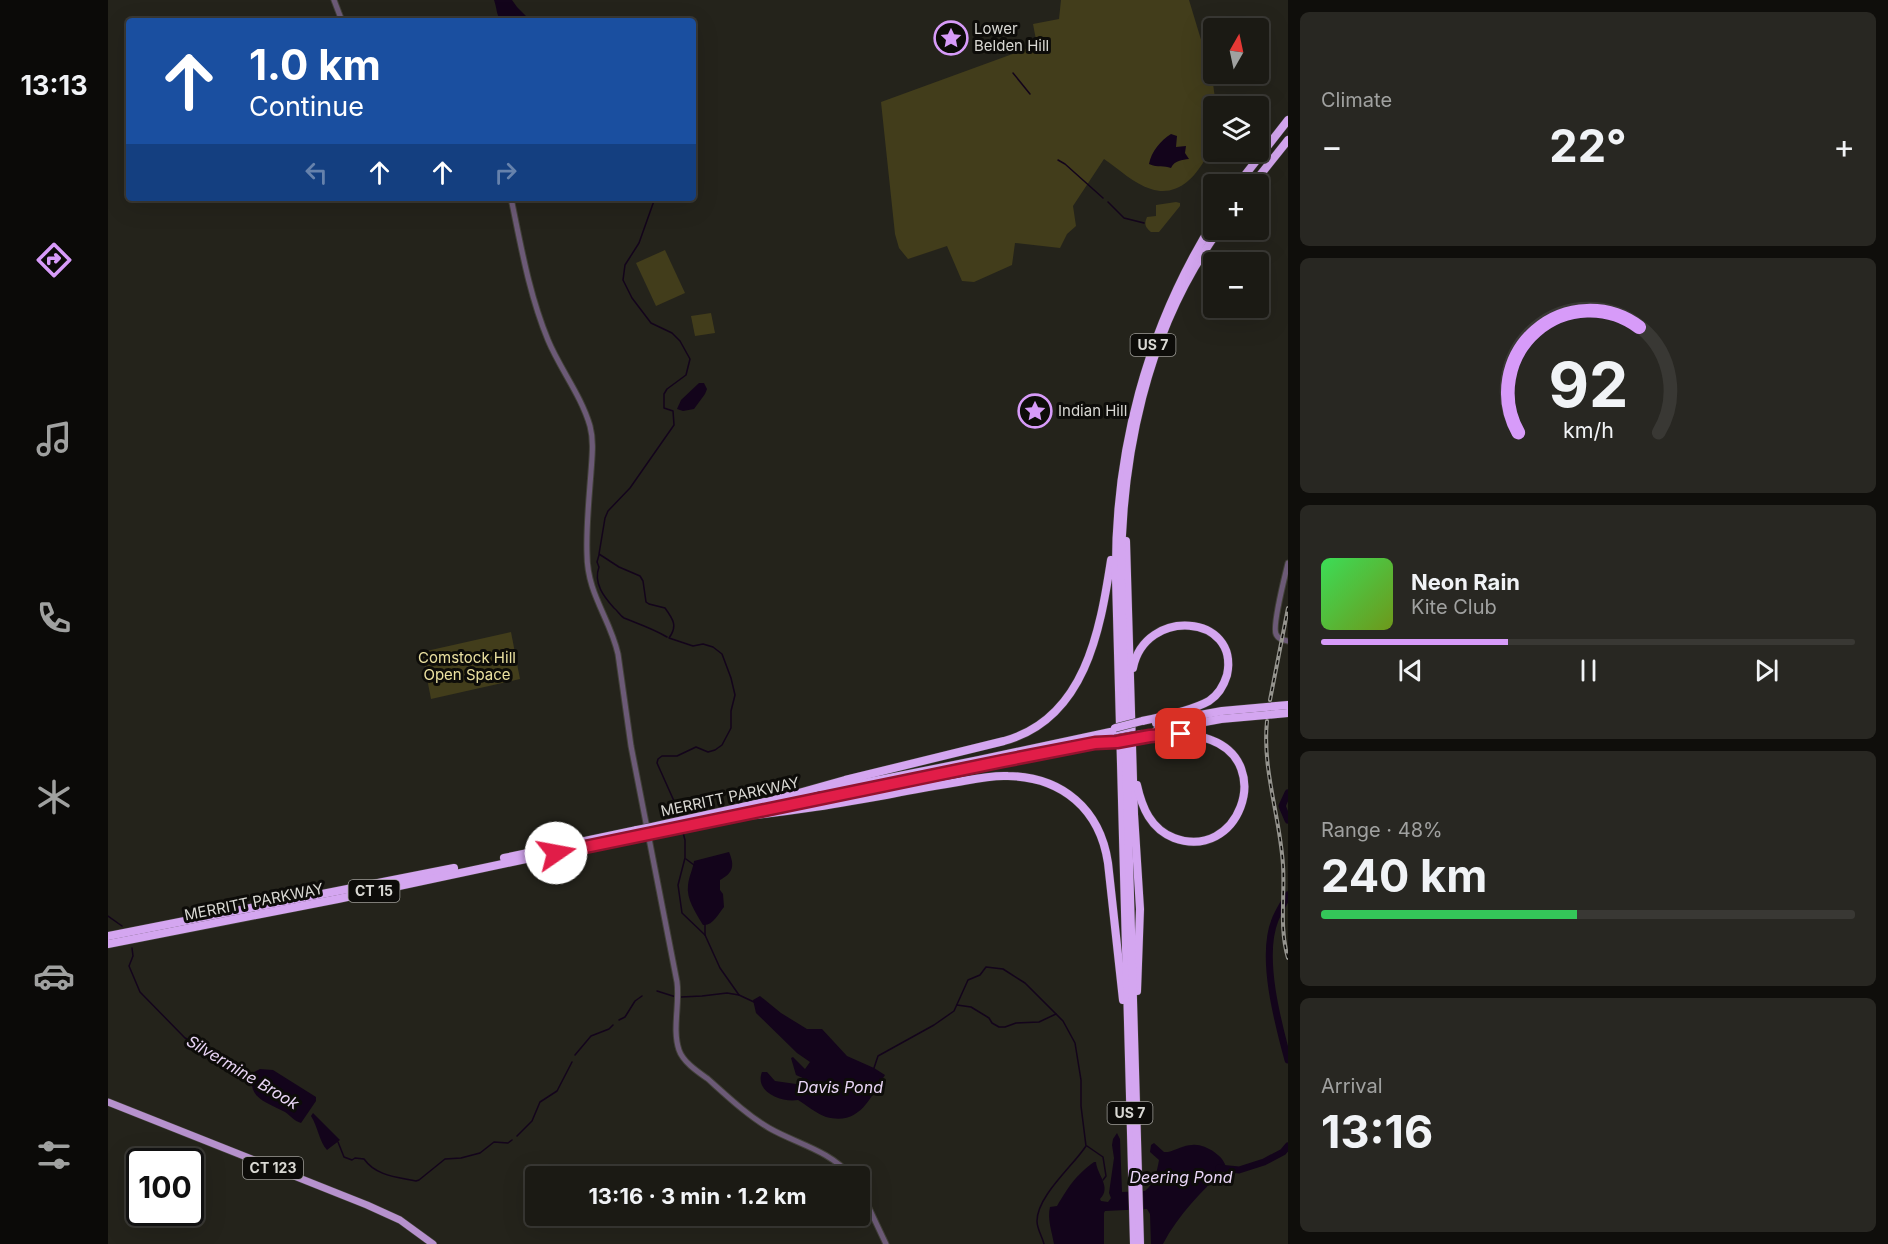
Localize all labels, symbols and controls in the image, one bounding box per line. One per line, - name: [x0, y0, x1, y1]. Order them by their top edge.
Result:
- north arrow: [1203, 18, 1269, 84]
- map controls: [1203, 18, 1269, 318]
- place label: Lower Belden Hill: [974, 19, 1049, 55]
- place icon: Lower Belden Hill: [933, 20, 969, 56]
- text: 1.0 km: [249, 39, 381, 90]
- icon: ahead: [150, 42, 228, 120]
- text: 13:13: [20, 69, 88, 102]
- text: Climate: [1321, 88, 1392, 112]
- text: Continue: [249, 90, 364, 123]
- button: layers: [1203, 96, 1269, 162]
- text: 22°: [1549, 118, 1627, 173]
- text: −: [1321, 126, 1343, 166]
- text: +: [1833, 126, 1855, 166]
- icon: left: [300, 156, 333, 189]
- icon: ahead: [363, 156, 396, 189]
- icon: ahead: [426, 156, 459, 189]
- icon: right: [489, 156, 522, 189]
- button: +: [1203, 174, 1269, 240]
- icon: directions: [33, 239, 75, 281]
- button: −: [1203, 252, 1269, 318]
- road number: US 7: [1130, 334, 1176, 356]
- text: 92: [1548, 347, 1628, 422]
- place icon: Indian Hill: [1017, 393, 1053, 429]
- place label: Indian Hill: [1058, 401, 1127, 420]
- text: km/h: [1563, 417, 1613, 443]
- icon: music: [33, 418, 75, 460]
- text: Neon Rain: [1411, 569, 1520, 595]
- text: Kite Club: [1411, 595, 1497, 619]
- icon: phone: [33, 597, 75, 639]
- park label: Comstock Hill Open Space: [418, 648, 516, 684]
- icon: previous: [1394, 654, 1427, 687]
- icon: pause: [1572, 654, 1605, 687]
- icon: next: [1750, 654, 1783, 687]
- pin: [1155, 708, 1206, 759]
- icon: arrive: [1164, 717, 1197, 750]
- street label: MERRITT PARKWAY: [659, 773, 801, 821]
- icon: climate: [33, 776, 75, 818]
- text: Range · 48%: [1321, 818, 1443, 842]
- position arrow: [524, 821, 588, 885]
- text: 240 km: [1321, 848, 1487, 903]
- street label: MERRITT PARKWAY: [183, 879, 325, 924]
- road number: CT 15: [348, 880, 400, 902]
- icon: car: [33, 955, 75, 997]
- water label: Silvermine Brook: [183, 1031, 303, 1114]
- text: Arrival: [1321, 1074, 1383, 1098]
- water label: Davis Pond: [797, 1077, 883, 1097]
- road number: US 7: [1108, 1102, 1152, 1124]
- text: 13:16: [1321, 1104, 1433, 1159]
- icon: filters: [33, 1134, 75, 1176]
- speed limit sign: 100: [126, 1148, 204, 1226]
- road number: CT 123: [243, 1157, 303, 1179]
- water label: Deering Pond: [1130, 1167, 1233, 1187]
- text: 13:16 · 3 min · 1.2 km: [588, 1183, 807, 1209]

